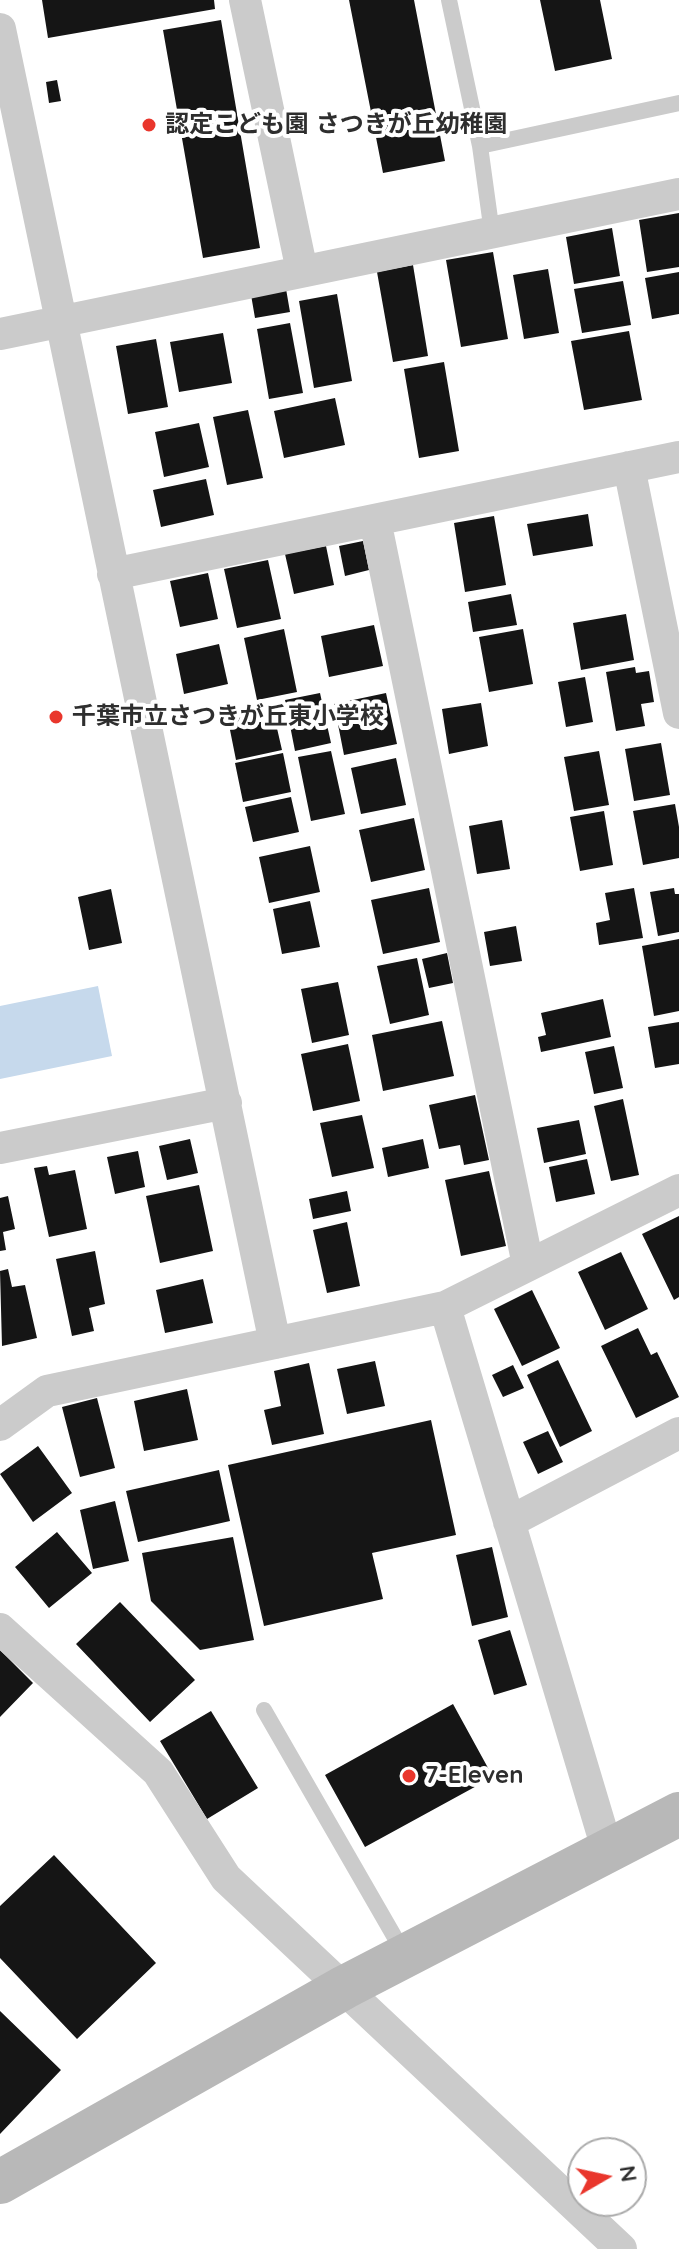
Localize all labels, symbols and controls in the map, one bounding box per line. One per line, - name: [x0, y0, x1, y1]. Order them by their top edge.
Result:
- place label: 認定こども園 さつきが丘幼稚園: [165, 111, 508, 139]
- marker: 認定こども園 さつきが丘幼稚園: [140, 116, 158, 134]
- place label: 千葉市立さつきが丘東小学校: [72, 703, 384, 731]
- marker: 千葉市立さつきが丘東小学校: [47, 708, 65, 726]
- place label: 7-Eleven: [425, 1762, 524, 1790]
- marker: 7-Eleven: [400, 1767, 418, 1785]
- north arrow: [567, 2137, 647, 2217]
- text: N: [614, 2163, 644, 2184]

